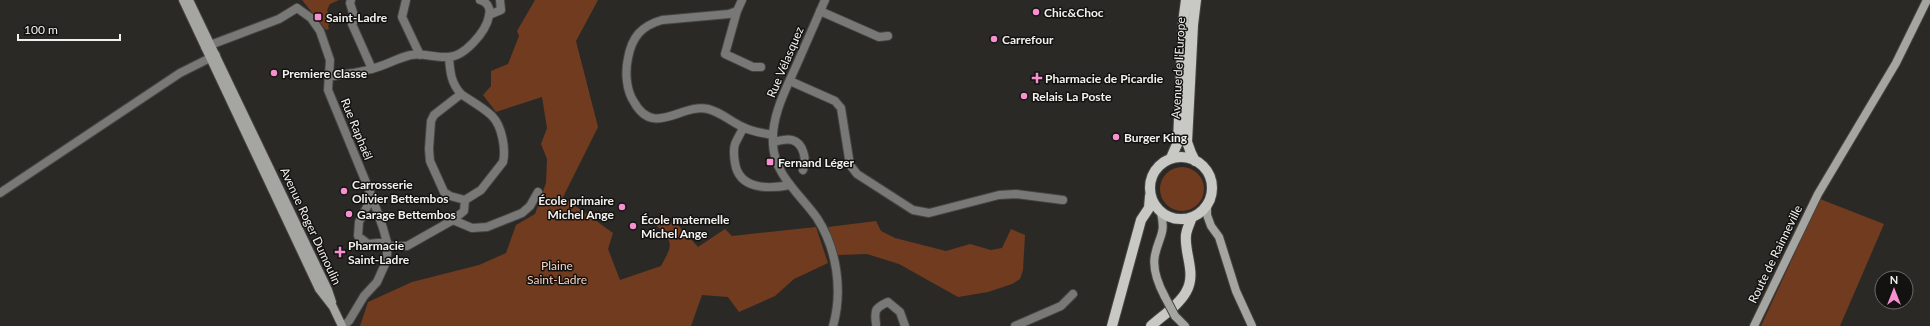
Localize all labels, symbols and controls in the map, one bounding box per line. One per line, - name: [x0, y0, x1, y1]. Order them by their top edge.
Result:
- place label: Chic&Choc: [1044, 5, 1104, 20]
- marker: Chic&Choc: [1031, 7, 1041, 17]
- place label: Saint-Ladre: [326, 10, 388, 25]
- marker: Saint-Ladre: [313, 12, 323, 22]
- scale bar: [18, 16, 120, 42]
- street label: Avenue de l'Europe: [1168, 17, 1188, 119]
- text: 100 m: [24, 22, 58, 37]
- street label: Rue Vélasquez: [763, 24, 807, 100]
- place label: Carrefour: [1002, 32, 1054, 47]
- marker: Carrefour: [989, 34, 999, 44]
- place label: Premiere Classe: [282, 66, 368, 81]
- marker: Premiere Classe: [269, 68, 279, 78]
- place label: Pharmacie de Picardie: [1045, 71, 1164, 86]
- marker: Pharmacie de Picardie: [1032, 73, 1042, 83]
- place label: Relais La Poste: [1032, 89, 1112, 104]
- marker: Relais La Poste: [1019, 91, 1029, 101]
- street label: Rue Raphaël: [338, 96, 376, 162]
- place label: Burger King: [1124, 130, 1188, 145]
- marker: Burger King: [1111, 132, 1121, 142]
- place label: Fernand Léger: [778, 155, 854, 170]
- marker: Fernand Léger: [765, 157, 775, 167]
- street label: Avenue Roger Dumoulin: [277, 165, 345, 287]
- place label: Carrosserie Olivier Bettembos: [352, 177, 449, 206]
- marker: Carrosserie Olivier Bettembos: [339, 186, 349, 196]
- place label: École primaire Michel Ange: [538, 193, 615, 222]
- marker: École primaire Michel Ange: [617, 202, 627, 212]
- street label: Route de Rainneville: [1745, 202, 1805, 306]
- place label: Garage Bettembos: [357, 207, 456, 222]
- marker: Garage Bettembos: [344, 209, 354, 219]
- place label: École maternelle Michel Ange: [641, 212, 730, 241]
- marker: École maternelle Michel Ange: [628, 221, 638, 231]
- place label: Pharmacie Saint-Ladre: [348, 238, 410, 267]
- marker: Pharmacie Saint-Ladre: [335, 247, 345, 257]
- park label: Plaine Saint-Ladre: [527, 258, 587, 287]
- north arrow: [1874, 270, 1914, 310]
- text: N: [1890, 273, 1898, 286]

